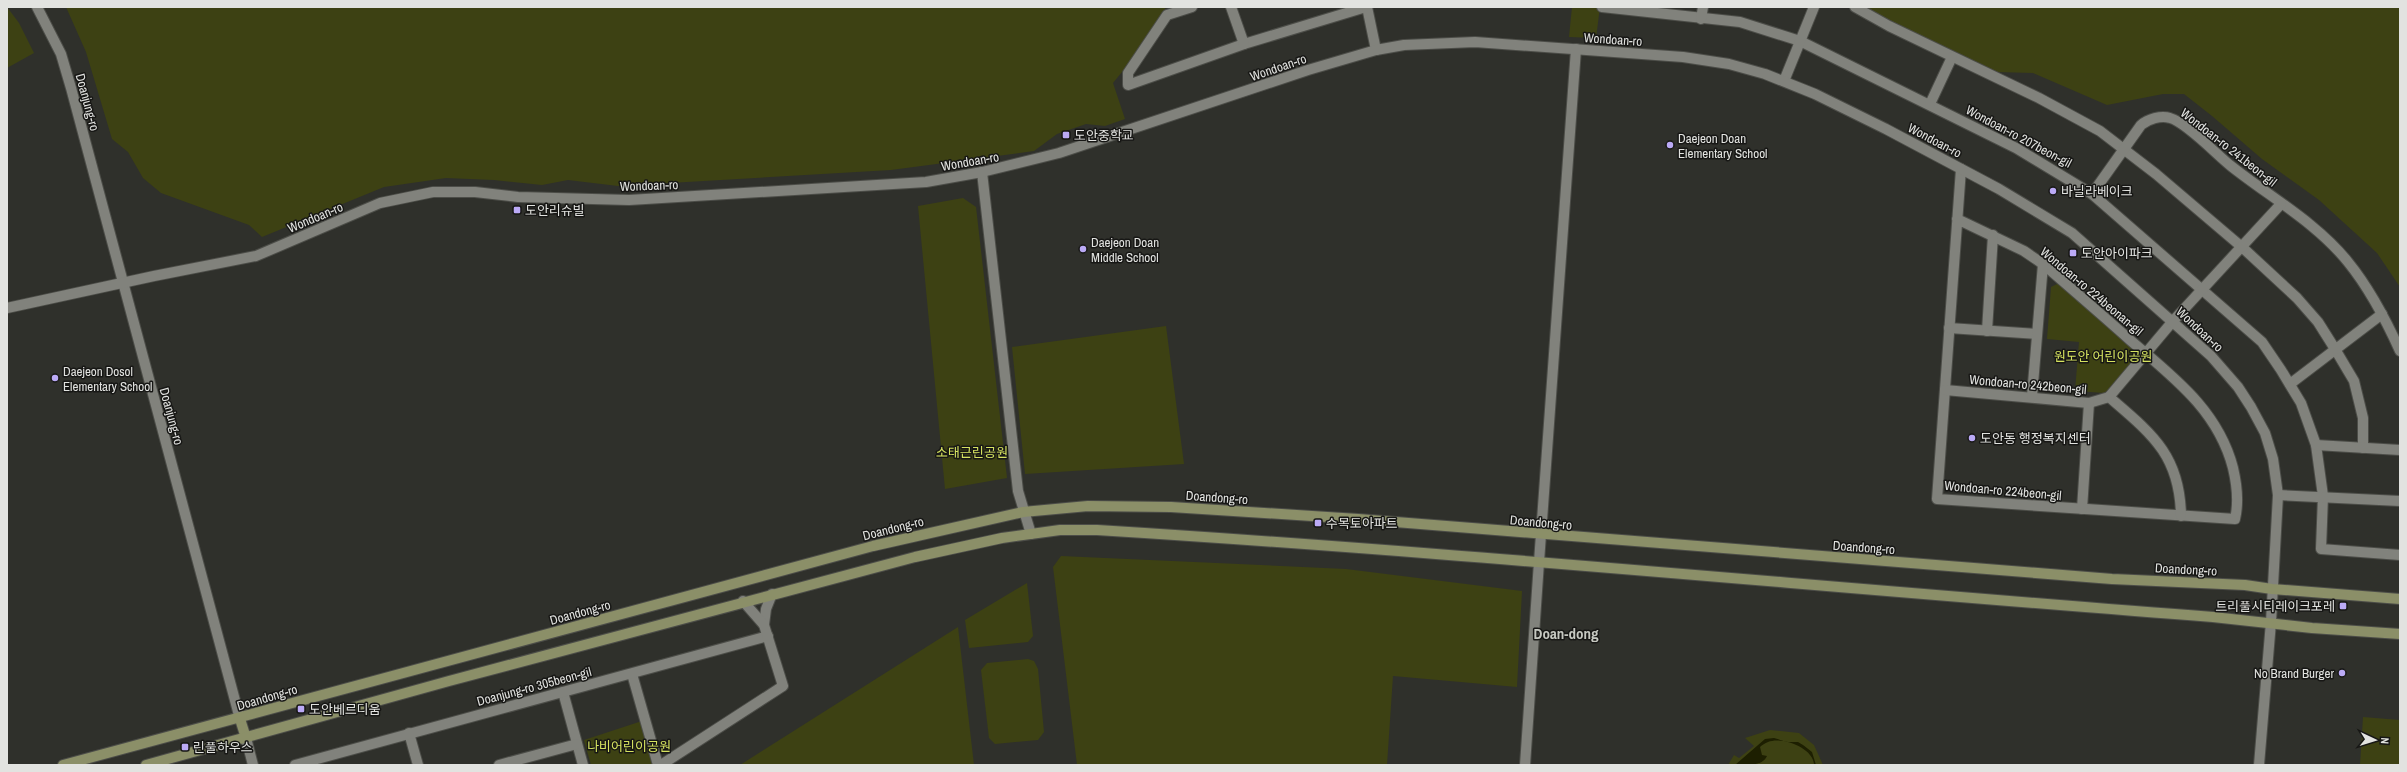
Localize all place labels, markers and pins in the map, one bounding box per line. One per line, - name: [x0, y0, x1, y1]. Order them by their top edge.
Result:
- place label: 도안중학교: [1074, 127, 1134, 144]
- marker: 도안중학교: [1061, 130, 1071, 140]
- place label: Daejeon Doan Elementary School: [1678, 130, 1767, 162]
- marker: Daejeon Doan Elementary School: [1665, 140, 1675, 150]
- place label: 바닐라베이크: [2061, 183, 2133, 200]
- marker: 바닐라베이크: [2048, 186, 2058, 196]
- place label: 도안리슈빌: [525, 202, 585, 219]
- marker: 도안리슈빌: [512, 205, 522, 215]
- place label: Daejeon Doan Middle School: [1091, 234, 1159, 266]
- marker: Daejeon Doan Middle School: [1078, 244, 1088, 254]
- place label: 도안아이파크: [2081, 245, 2153, 262]
- marker: 도안아이파크: [2068, 248, 2078, 258]
- place label: Daejeon Dosol Elementary School: [63, 363, 152, 395]
- marker: Daejeon Dosol Elementary School: [50, 373, 60, 383]
- place label: 도안동 행정복지센터: [1980, 430, 2091, 447]
- marker: 도안동 행정복지센터: [1967, 433, 1977, 443]
- place label: 수목토아파트: [1326, 515, 1398, 532]
- marker: 수목토아파트: [1313, 518, 1323, 528]
- place label: 트리풀시티레이크포레: [2215, 598, 2335, 615]
- marker: 트리풀시티레이크포레: [2338, 601, 2348, 611]
- place label: No Brand Burger: [2254, 665, 2334, 682]
- marker: No Brand Burger: [2337, 668, 2347, 678]
- place label: 도안베르디움: [309, 701, 381, 718]
- marker: 도안베르디움: [296, 704, 306, 714]
- place label: 린풀하우스: [193, 739, 253, 756]
- marker: 린풀하우스: [180, 742, 190, 752]

